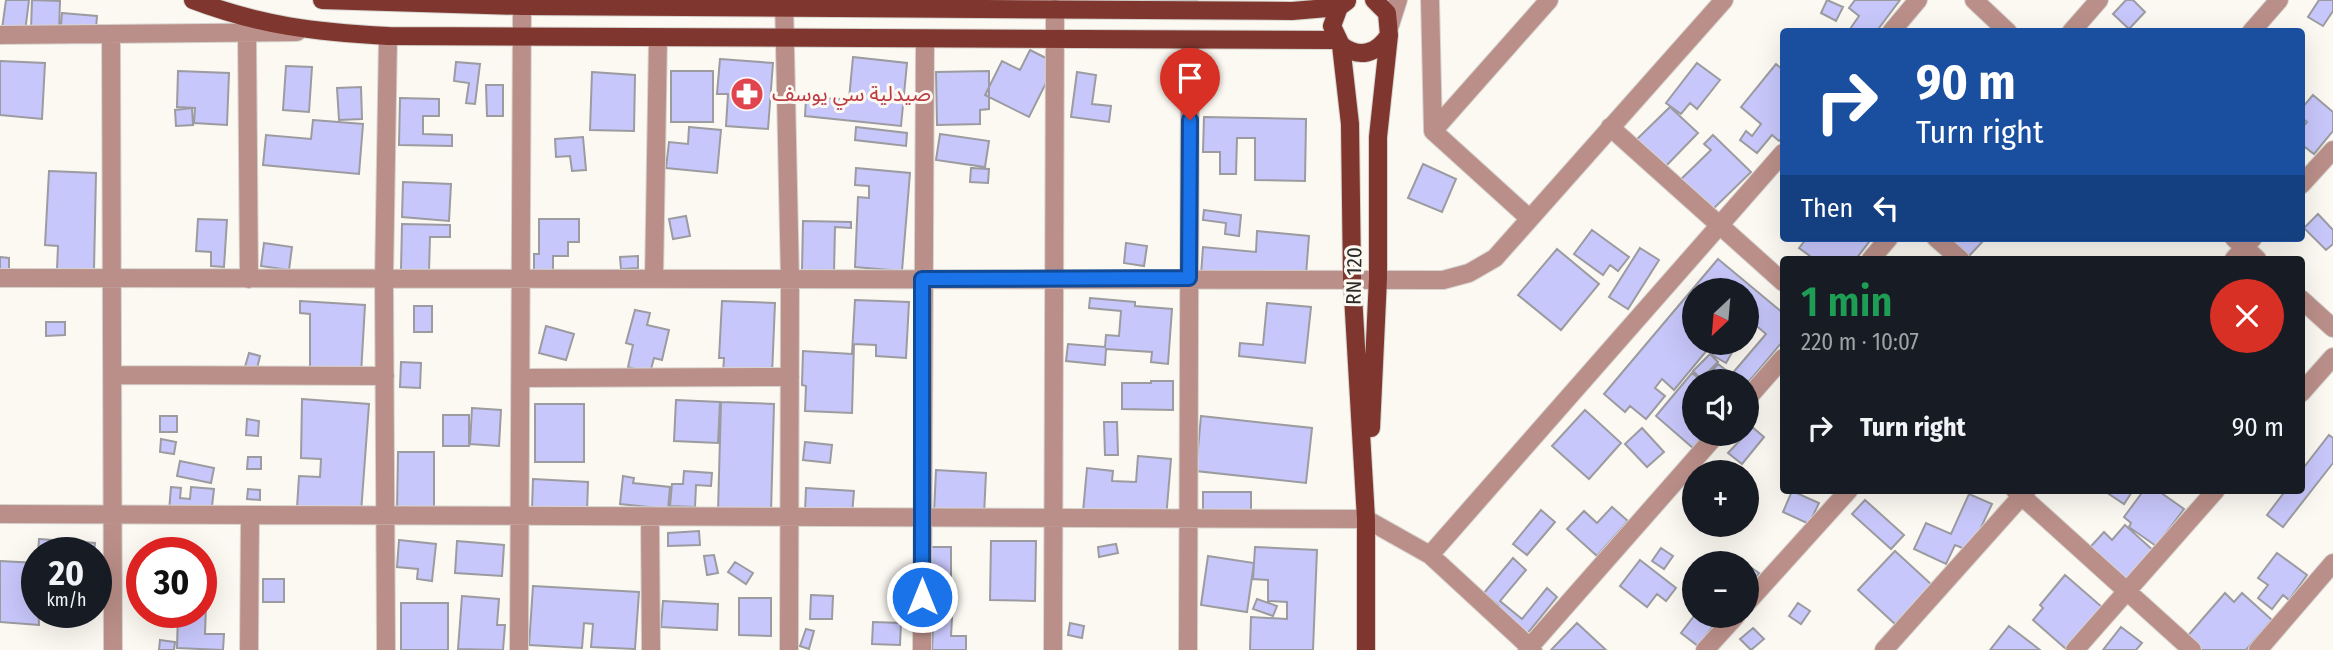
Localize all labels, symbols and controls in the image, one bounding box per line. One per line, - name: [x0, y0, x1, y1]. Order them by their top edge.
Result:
- pin: [1160, 48, 1220, 120]
- text: 90 m: [1916, 53, 2016, 112]
- icon: right: [1801, 56, 1892, 147]
- icon: arrive: [1171, 59, 1209, 97]
- pharmacy icon: صيدلية سي يوسف: [728, 75, 766, 113]
- place label: صيدلية سي يوسف: [772, 81, 931, 110]
- text: Turn right: [1916, 113, 2043, 151]
- icon: left: [1867, 189, 1905, 227]
- text: Then: [1801, 193, 1853, 224]
- street label: RN 120: [1340, 247, 1368, 305]
- text: 1 min: [1801, 277, 1892, 327]
- north arrow: [1682, 278, 1759, 355]
- map controls: [1682, 278, 1759, 628]
- button: close: [2210, 279, 2284, 353]
- text: 220 m · 10:07: [1801, 328, 1919, 356]
- button: sound: [1682, 369, 1759, 446]
- icon: right: [1801, 409, 1839, 447]
- text: Turn right: [1860, 412, 1966, 443]
- text: 90 m: [2232, 412, 2284, 443]
- button: +: [1682, 460, 1759, 537]
- speed limit sign: 30: [126, 537, 217, 628]
- button: −: [1682, 551, 1759, 628]
- text: 20: [49, 552, 84, 594]
- position arrow: [885, 560, 959, 634]
- text: km/h: [46, 589, 87, 611]

